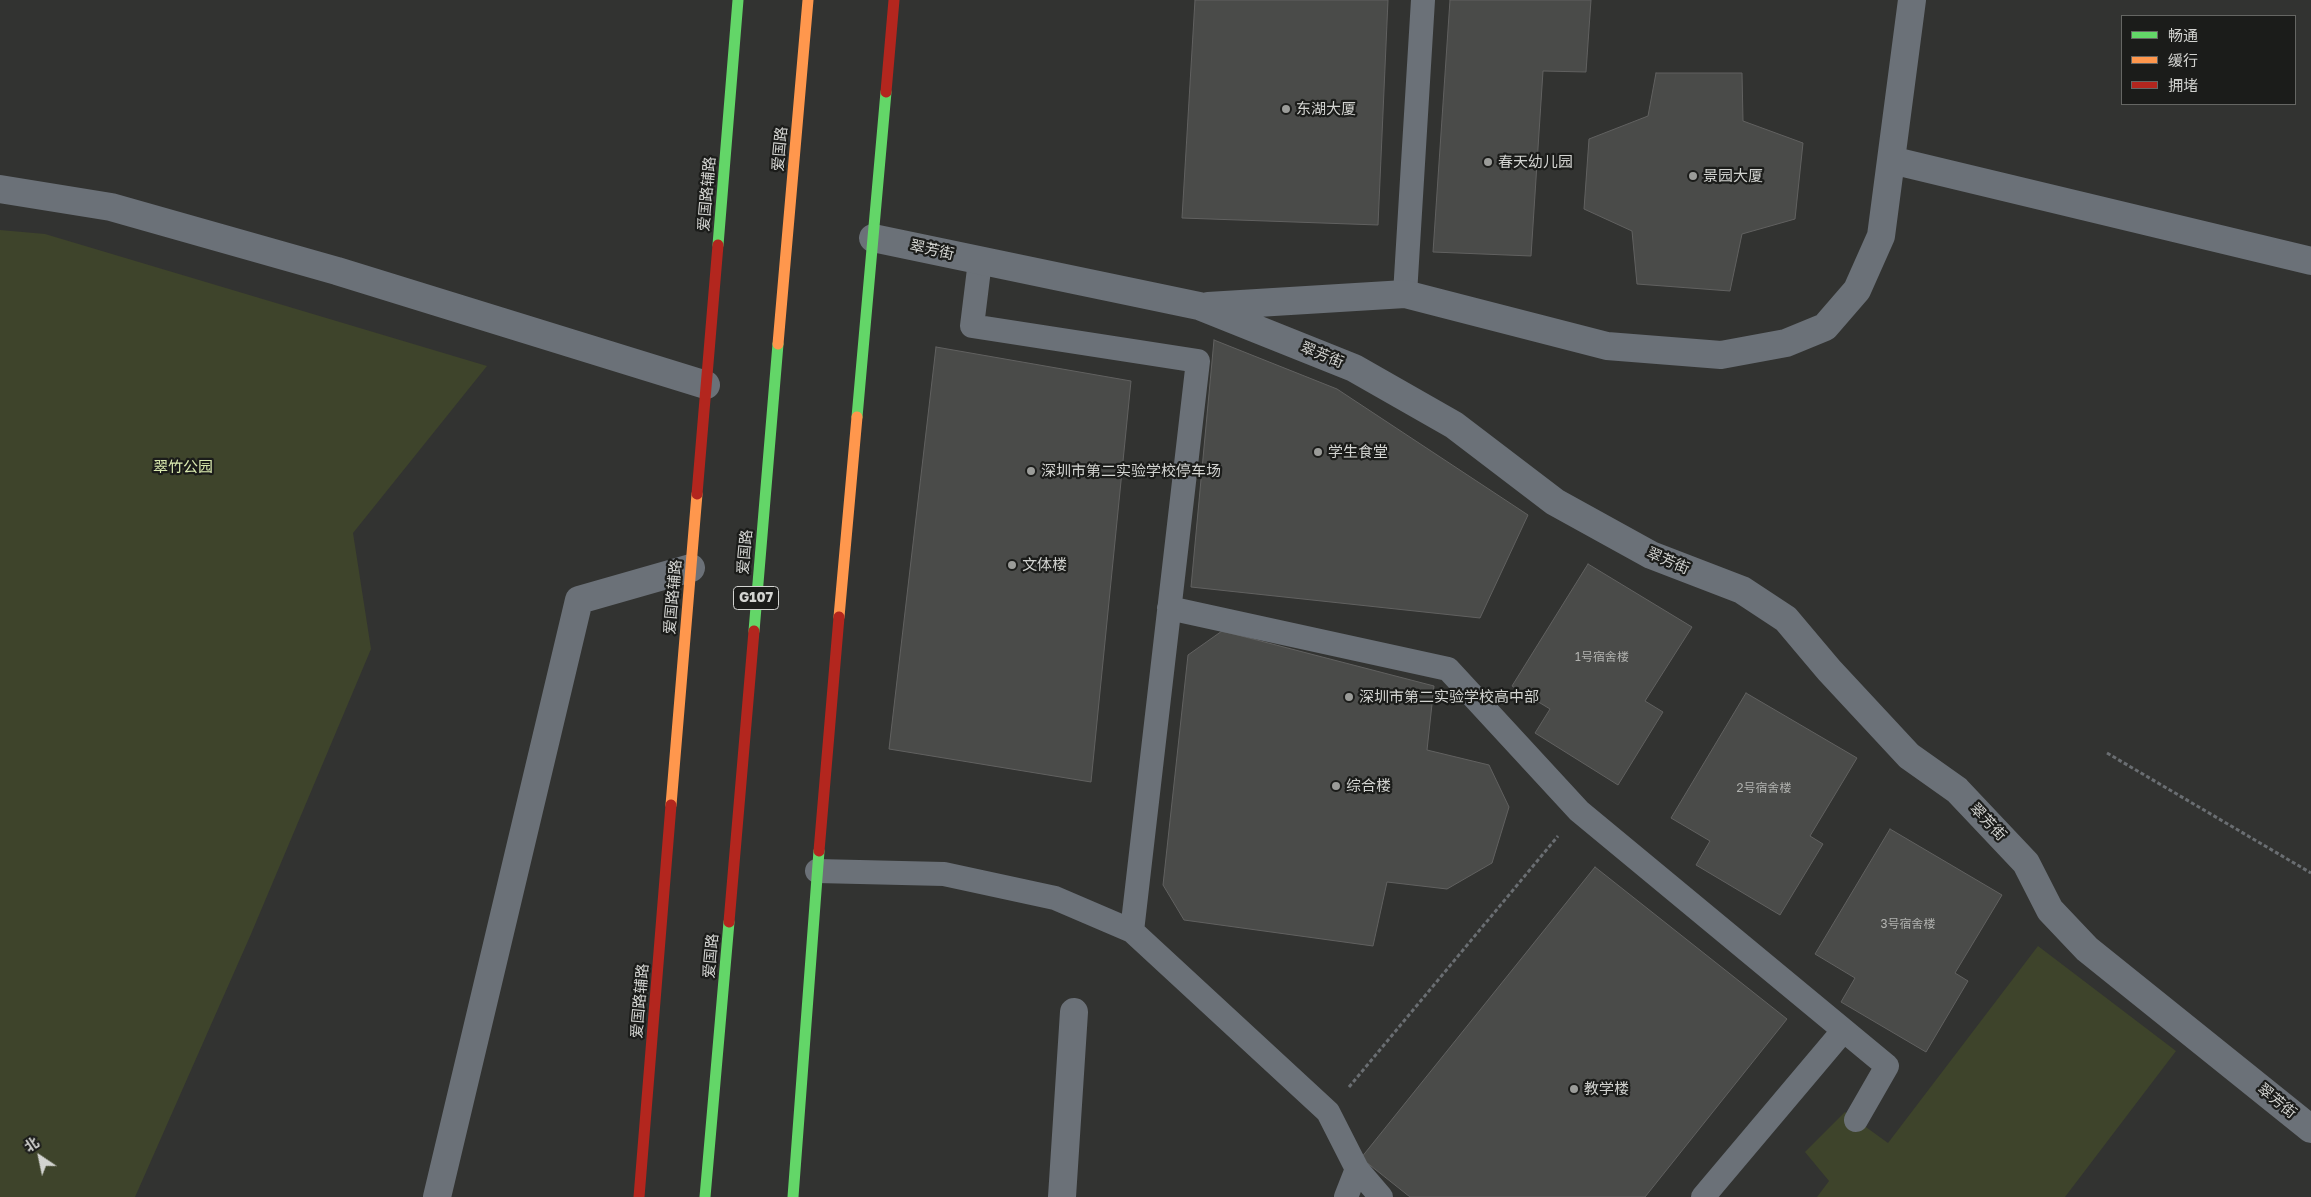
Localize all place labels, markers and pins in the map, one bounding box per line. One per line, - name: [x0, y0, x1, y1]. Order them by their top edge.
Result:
- place label: 东湖大厦: [1296, 100, 1356, 118]
- marker: 东湖大厦: [1280, 103, 1292, 115]
- place label: 春天幼儿园: [1498, 153, 1573, 171]
- marker: 春天幼儿园: [1482, 156, 1494, 168]
- place label: 景园大厦: [1703, 167, 1763, 185]
- marker: 景园大厦: [1687, 170, 1699, 182]
- place label: 学生食堂: [1328, 443, 1388, 461]
- marker: 学生食堂: [1312, 446, 1324, 458]
- place label: 深圳市第二实验学校停车场: [1041, 462, 1221, 480]
- marker: 深圳市第二实验学校停车场: [1025, 465, 1037, 477]
- place label: 文体楼: [1022, 556, 1067, 574]
- marker: 文体楼: [1006, 559, 1018, 571]
- place label: 深圳市第二实验学校高中部: [1359, 688, 1539, 706]
- marker: 深圳市第二实验学校高中部: [1343, 691, 1355, 703]
- place label: 综合楼: [1346, 777, 1391, 795]
- marker: 综合楼: [1330, 780, 1342, 792]
- place label: 教学楼: [1584, 1080, 1629, 1098]
- marker: 教学楼: [1568, 1083, 1580, 1095]

